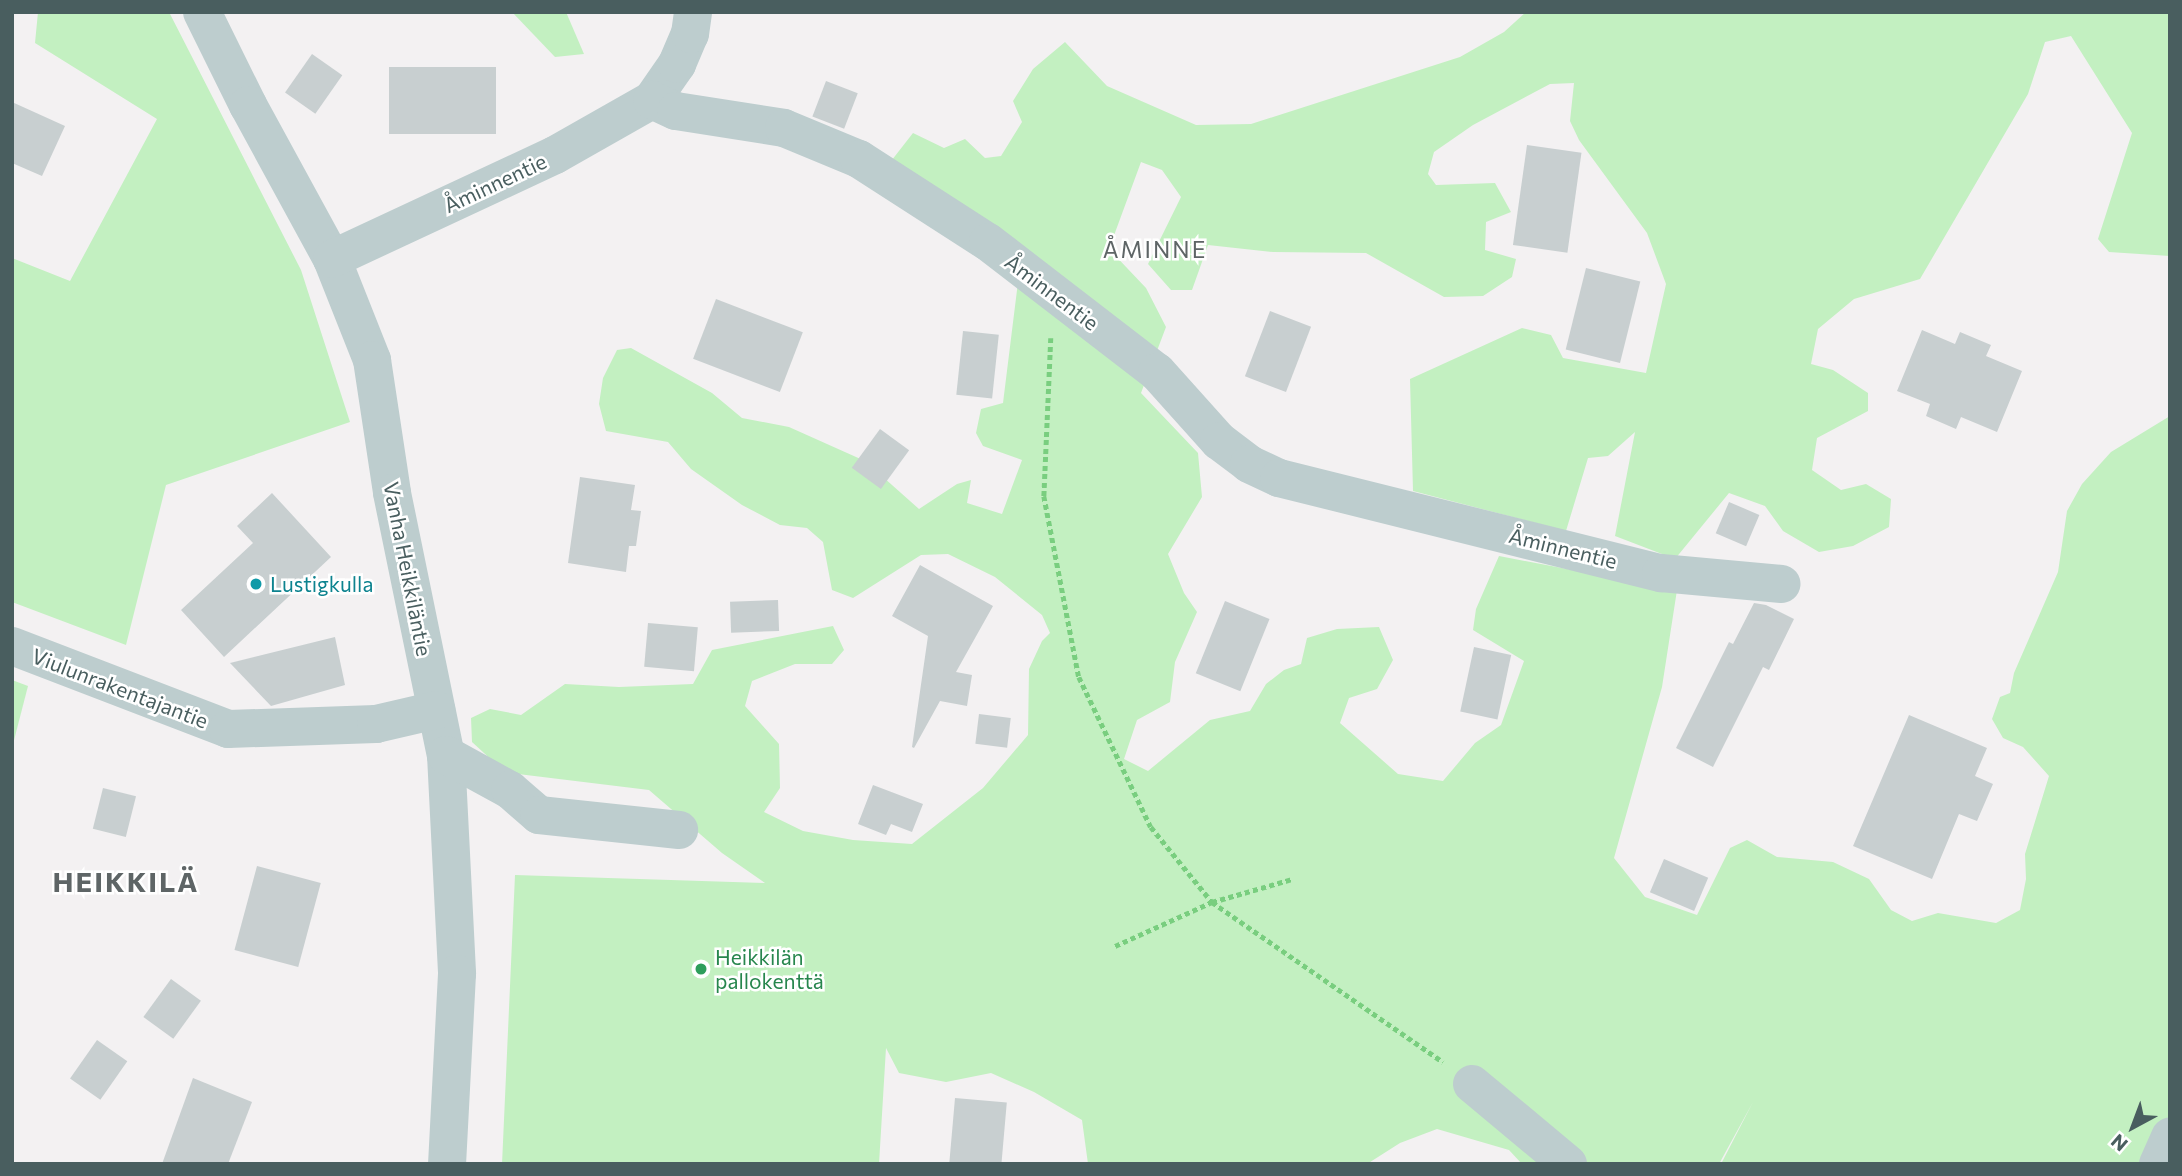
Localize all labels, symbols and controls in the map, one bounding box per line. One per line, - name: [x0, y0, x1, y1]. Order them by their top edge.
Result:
- street label: Åminnentie: [440, 148, 550, 218]
- district label: ÅMINNE: [1103, 235, 1207, 263]
- street label: Åminnentie: [1000, 249, 1104, 335]
- street label: Vanha Heikkiläntie: [379, 480, 437, 658]
- street label: Åminnentie: [1506, 522, 1620, 574]
- place label: Lustigkulla: [270, 571, 373, 597]
- marker: Lustigkulla: [248, 576, 264, 592]
- street label: Viulunrakentajantie: [28, 643, 212, 733]
- district label: HEIKKILÄ: [54, 864, 198, 898]
- place label: Heikkilän pallokenttä: [715, 944, 824, 994]
- marker: Heikkilän pallokenttä: [693, 961, 709, 977]
- north arrow: [2098, 1092, 2168, 1162]
- text: N: [2106, 1130, 2132, 1157]

